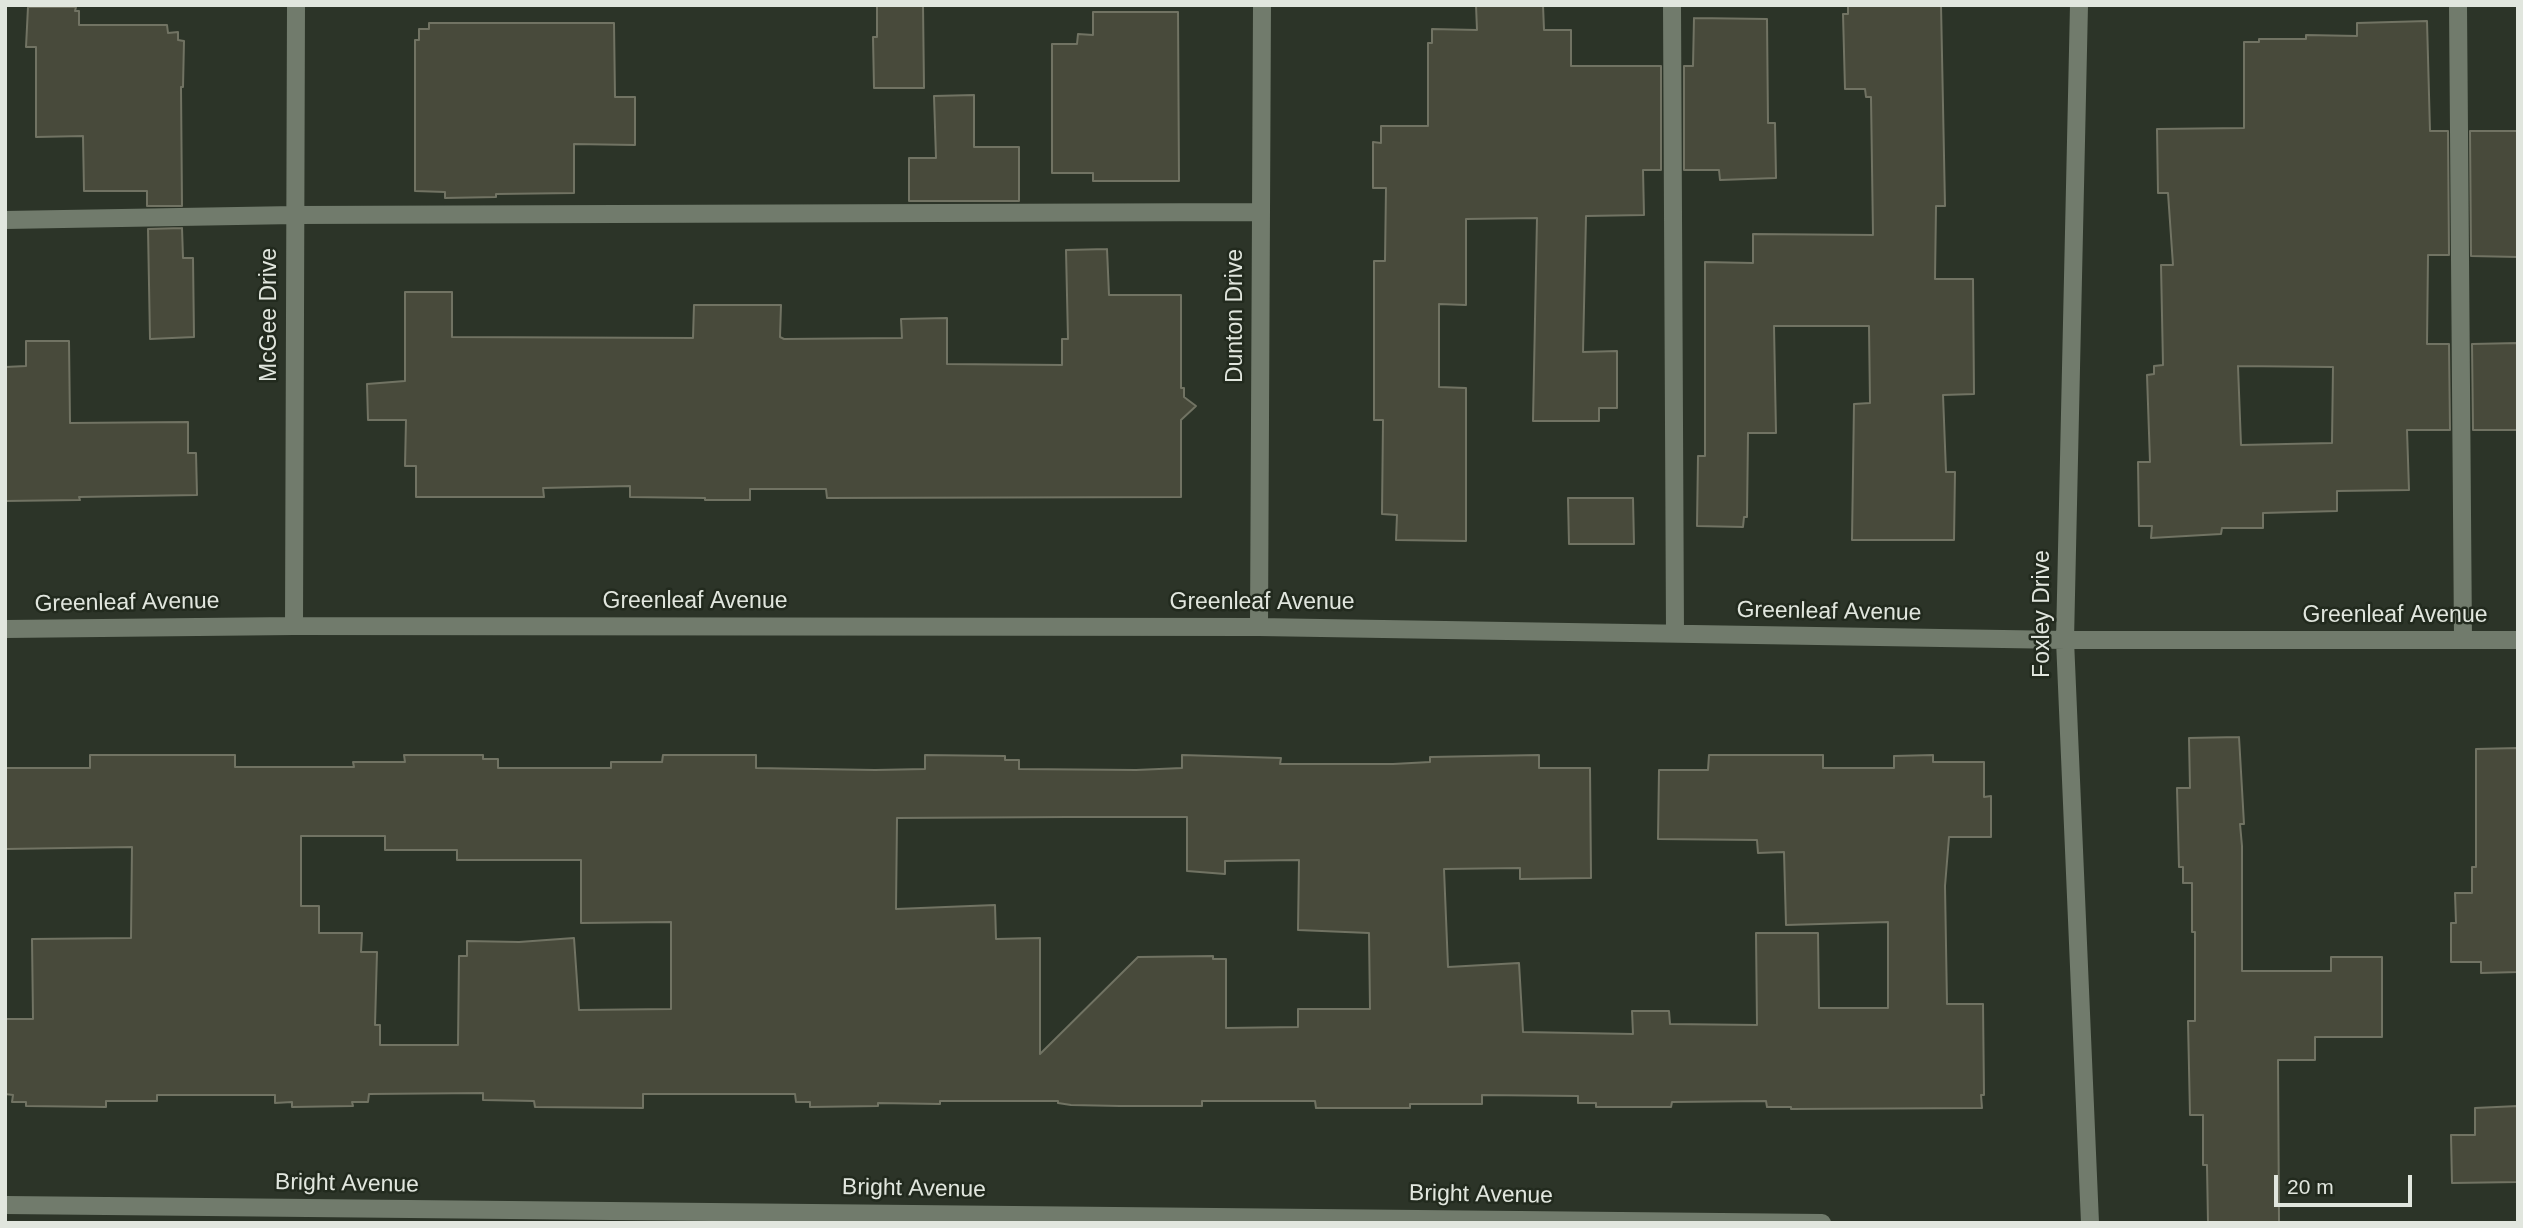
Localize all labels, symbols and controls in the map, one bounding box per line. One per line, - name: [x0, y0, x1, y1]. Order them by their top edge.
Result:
- street label: McGee Drive: [256, 248, 284, 382]
- street label: Dunton Drive: [1222, 249, 1250, 383]
- street label: Foxley Drive: [2029, 550, 2057, 678]
- street label: Greenleaf Avenue: [34, 588, 220, 618]
- street label: Greenleaf Avenue: [603, 588, 787, 616]
- street label: Greenleaf Avenue: [1170, 589, 1354, 617]
- street label: Greenleaf Avenue: [1736, 597, 1922, 627]
- street label: Greenleaf Avenue: [2303, 602, 2487, 630]
- scale bar: [2278, 1162, 2416, 1206]
- street label: Bright Avenue: [275, 1169, 419, 1199]
- street label: Bright Avenue: [842, 1174, 986, 1204]
- text: 20 m: [2287, 1175, 2334, 1198]
- street label: Bright Avenue: [1409, 1180, 1553, 1210]

